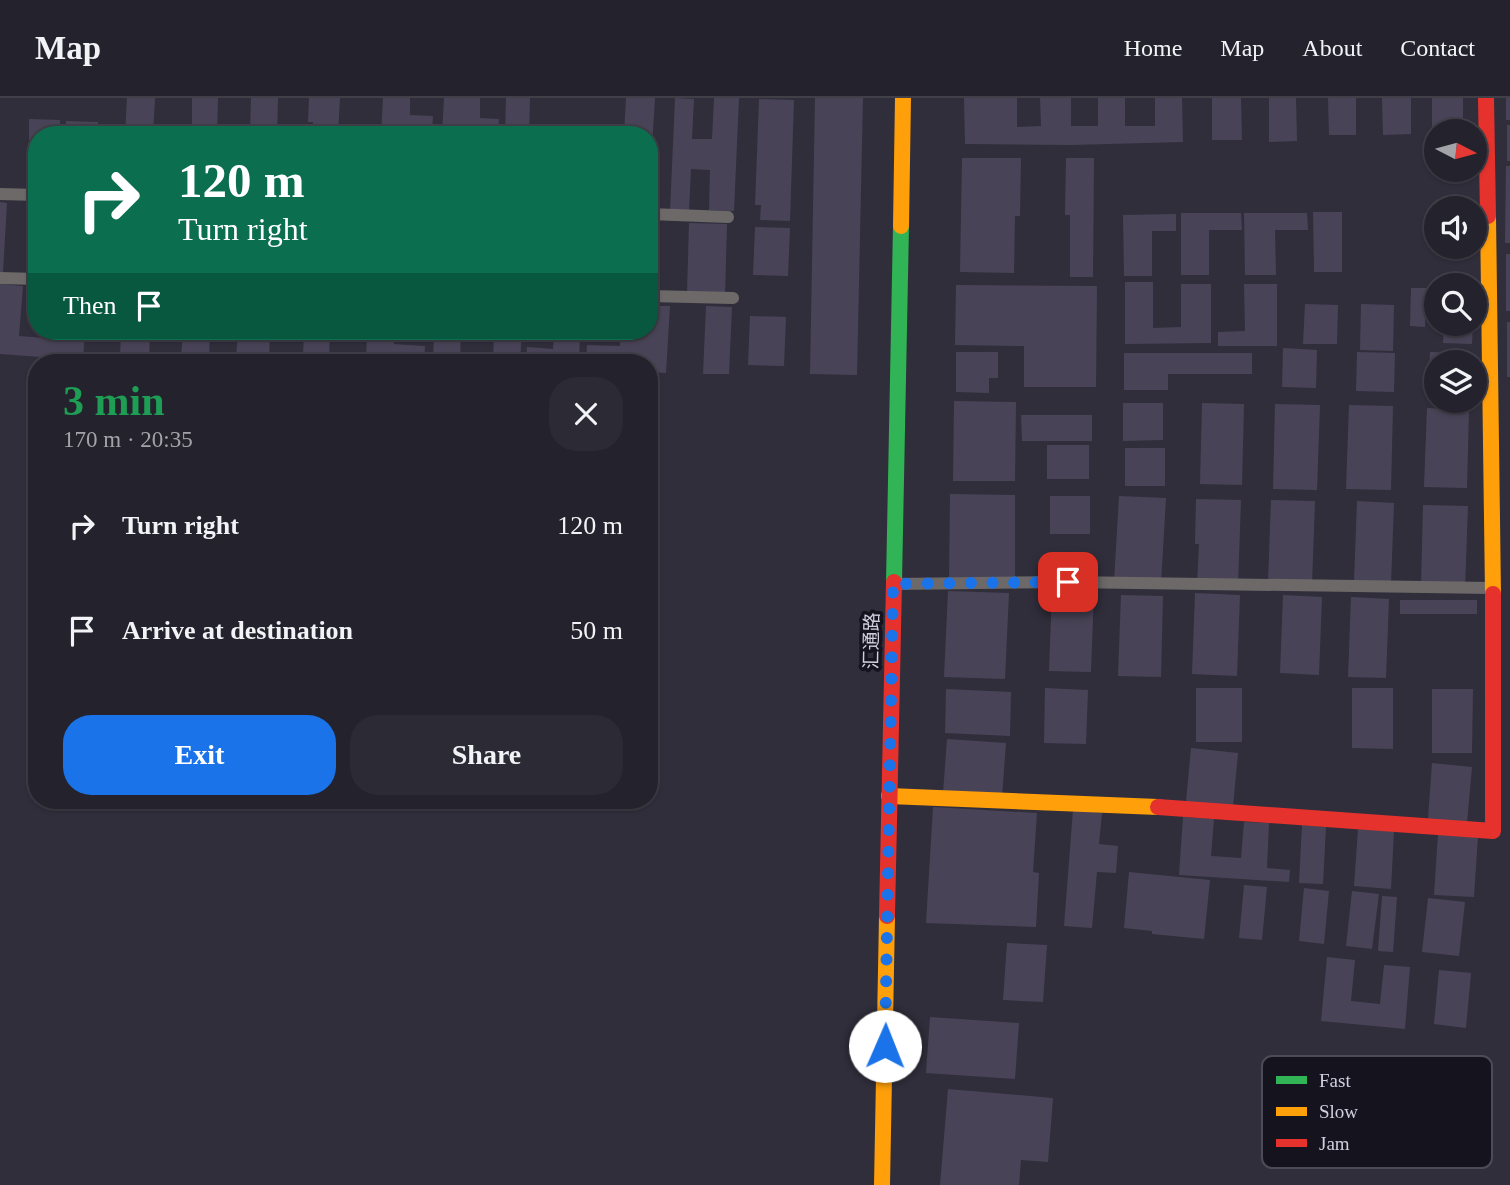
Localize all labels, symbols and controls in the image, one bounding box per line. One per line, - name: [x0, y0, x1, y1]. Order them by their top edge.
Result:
- text: Map: [35, 30, 101, 66]
- text: Home: [1124, 35, 1182, 61]
- text: Map: [1220, 35, 1264, 61]
- text: About: [1302, 35, 1362, 61]
- text: Contact: [1400, 35, 1475, 61]
- north arrow: [1424, 119, 1488, 182]
- map controls: [1424, 119, 1487, 413]
- text: 120 m: [178, 153, 305, 208]
- icon: right: [63, 154, 154, 245]
- button: sound: [1424, 196, 1487, 259]
- text: Turn right: [178, 211, 308, 247]
- button: search: [1424, 273, 1487, 336]
- icon: arrive: [130, 287, 168, 325]
- text: Then: [63, 291, 116, 320]
- button: layers: [1424, 350, 1487, 413]
- button: close: [549, 377, 623, 451]
- text: 3 min: [63, 378, 165, 424]
- text: 170 m · 20:35: [63, 427, 193, 452]
- icon: right: [63, 507, 101, 545]
- text: Turn right: [122, 511, 239, 540]
- text: 120 m: [557, 511, 623, 540]
- pin: [1038, 552, 1098, 612]
- icon: arrive: [1049, 563, 1087, 601]
- icon: arrive: [63, 612, 101, 650]
- street label: 汇通路: [861, 612, 882, 670]
- text: Arrive at destination: [122, 616, 353, 645]
- text: 50 m: [570, 616, 623, 645]
- button: Exit: [63, 715, 336, 795]
- button: Share: [350, 715, 623, 795]
- position arrow: [848, 1009, 922, 1083]
- legend: [1262, 1056, 1492, 1168]
- text: Fast: [1319, 1070, 1351, 1091]
- text: Slow: [1319, 1101, 1358, 1122]
- text: Jam: [1319, 1133, 1350, 1154]

